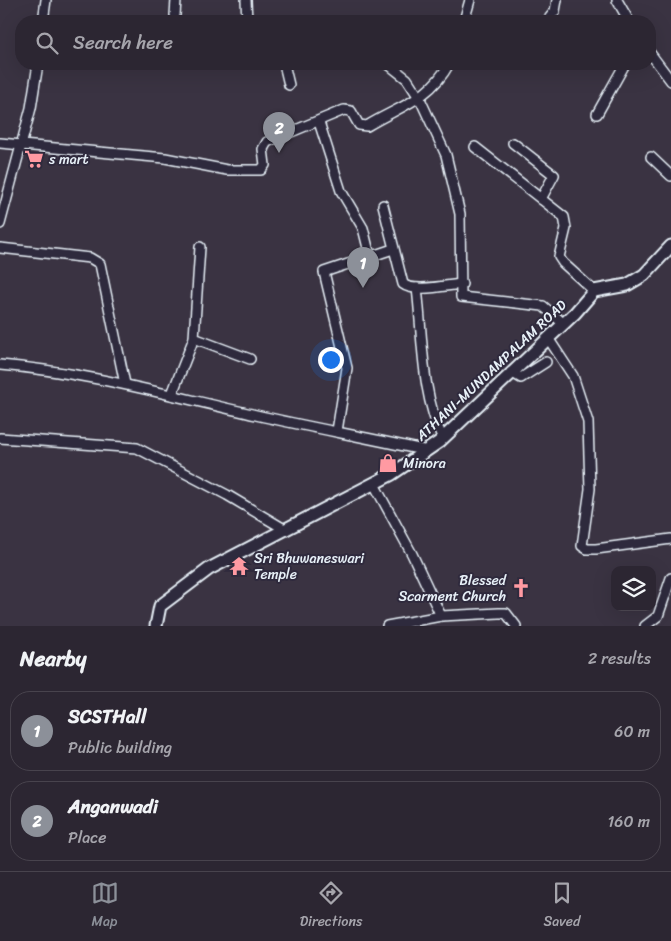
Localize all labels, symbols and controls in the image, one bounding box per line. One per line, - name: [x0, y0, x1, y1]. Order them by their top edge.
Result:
- search box: [15, 15, 656, 70]
- text: Search here: [73, 26, 173, 59]
- icon: search: [33, 29, 61, 57]
- pin: 2: [263, 112, 295, 153]
- place label: s mart: [48, 147, 89, 172]
- supermarket icon: s mart: [23, 148, 45, 170]
- pin: 1: [347, 247, 379, 288]
- street label: ATHANI-MUNDAMPALAM ROAD: [409, 293, 573, 448]
- your location: [318, 347, 344, 373]
- place label: Minora: [403, 451, 446, 476]
- shop icon: Minora: [377, 452, 399, 474]
- place label: Sri Bhuwaneswari Temple: [254, 546, 365, 587]
- temple icon: Sri Bhuwaneswari Temple: [228, 555, 250, 577]
- map controls: [611, 566, 656, 611]
- button: layers: [611, 566, 656, 611]
- place label: Blessed Scarment Church: [399, 568, 508, 609]
- church icon: Blessed Scarment Church: [510, 577, 532, 599]
- text: Nearby: [20, 640, 86, 678]
- text: 2 results: [588, 644, 651, 673]
- text: SCSTHall: [68, 700, 146, 733]
- text: 1: [34, 717, 40, 746]
- text: 60 m: [614, 717, 650, 746]
- text: Public building: [68, 733, 172, 762]
- text: Anganwadi: [68, 790, 158, 823]
- text: 2: [32, 807, 42, 836]
- text: 160 m: [607, 807, 650, 836]
- text: Place: [68, 823, 107, 852]
- tab: Map: [91, 879, 119, 934]
- tab: Directions: [300, 879, 362, 934]
- tab: Saved: [544, 879, 580, 934]

